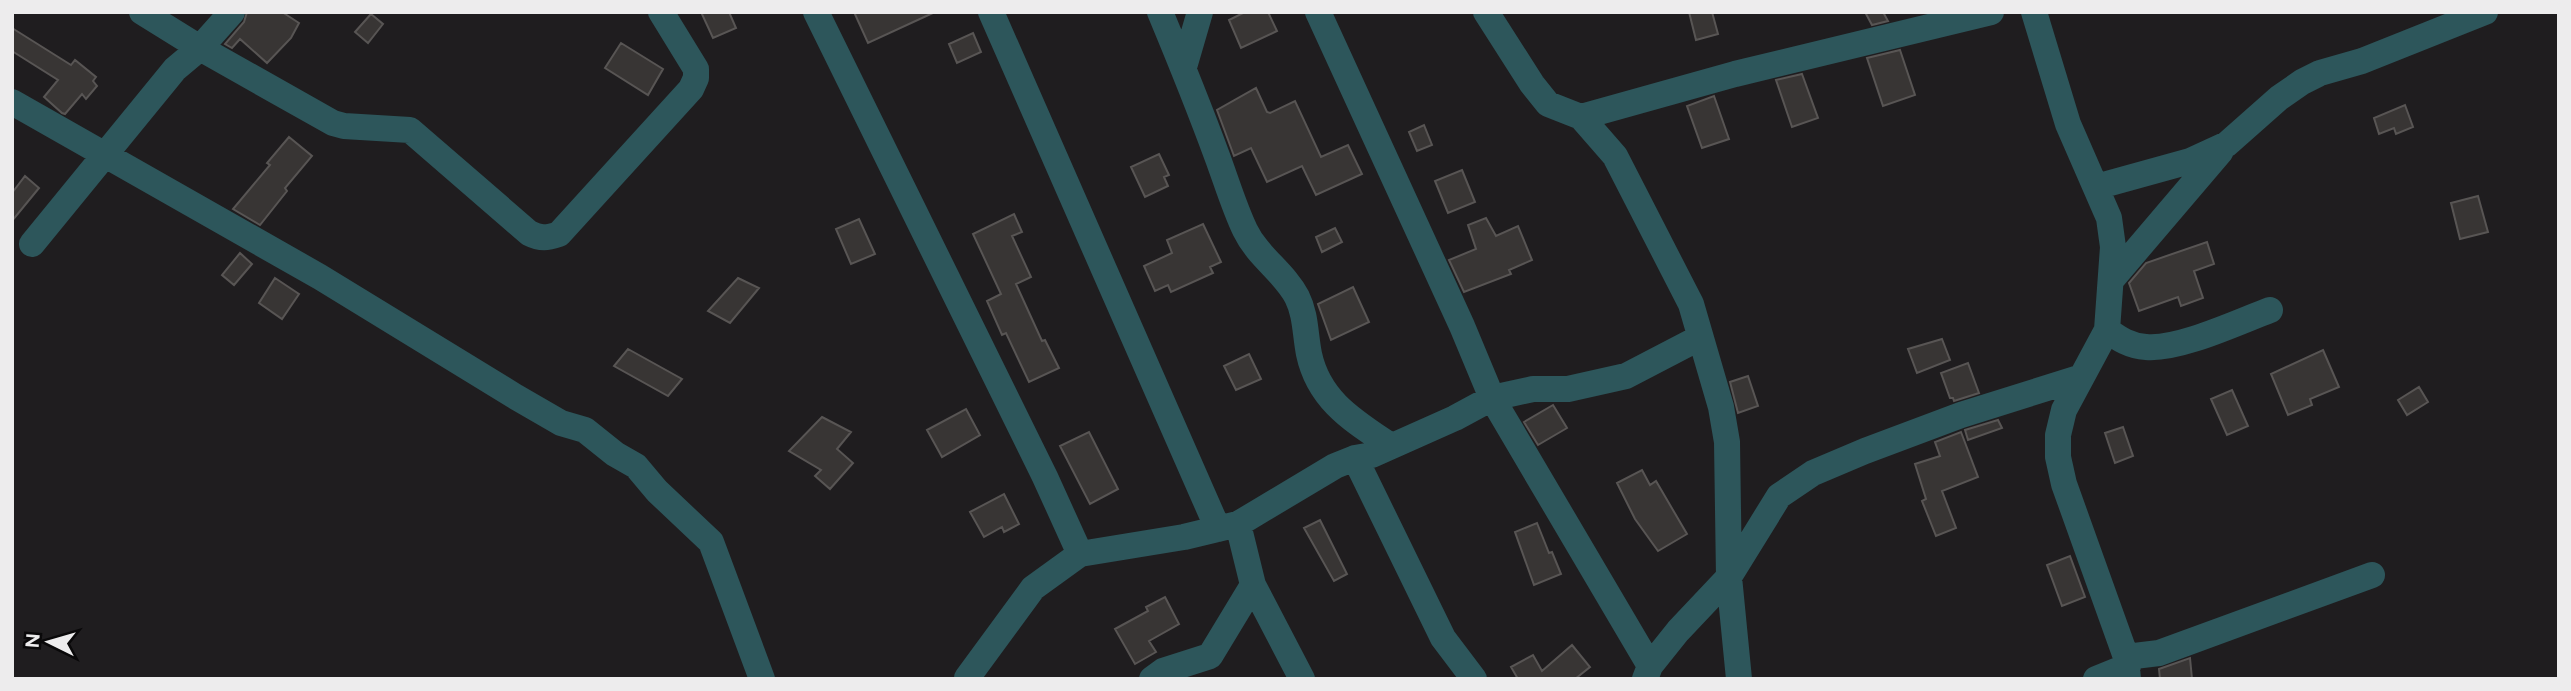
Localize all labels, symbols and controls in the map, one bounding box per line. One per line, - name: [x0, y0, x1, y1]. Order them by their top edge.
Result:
- north arrow: [14, 607, 84, 677]
- text: N: [20, 632, 45, 649]

